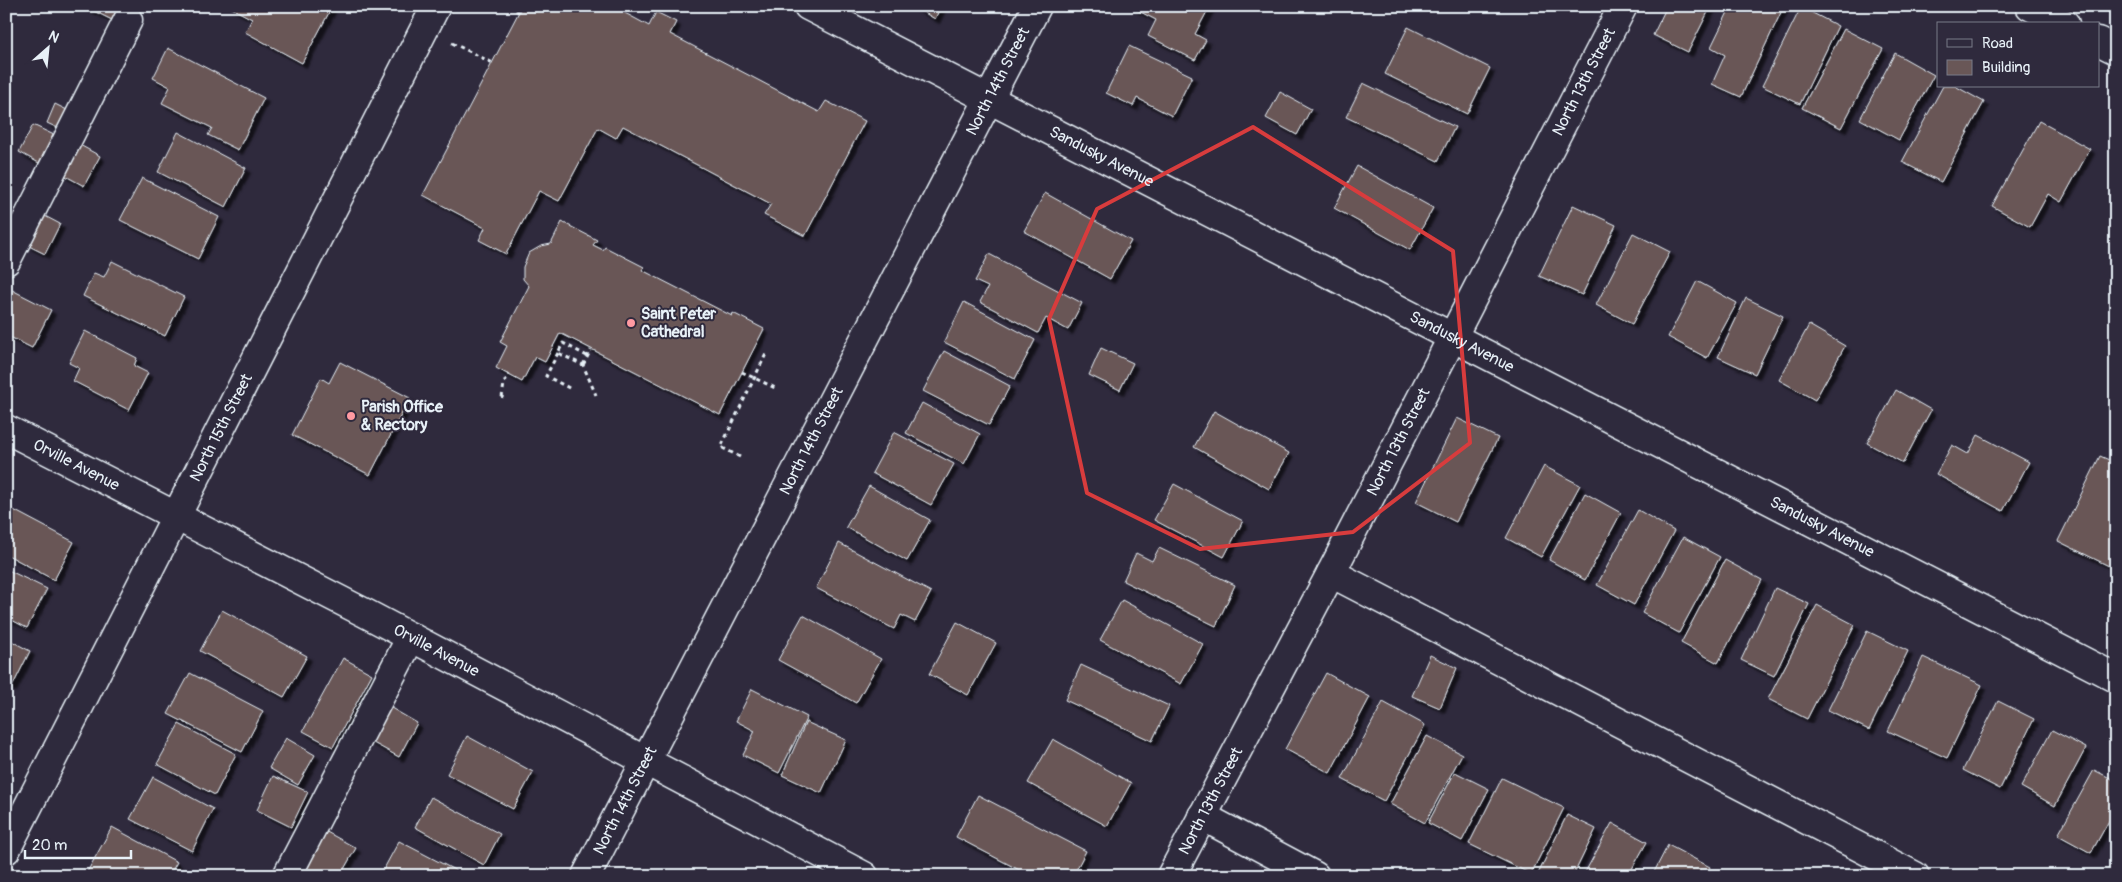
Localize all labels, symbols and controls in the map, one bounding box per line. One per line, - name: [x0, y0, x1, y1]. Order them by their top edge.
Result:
- north arrow: [22, 22, 72, 72]
- legend: [1937, 22, 2100, 88]
- street label: North 14th Street: [962, 23, 1034, 139]
- street label: North 13th Street: [1548, 24, 1620, 139]
- text: N: [46, 27, 62, 47]
- text: Road: [1982, 34, 2013, 53]
- text: Building: [1982, 58, 2030, 77]
- street label: Sandusky Avenue: [1046, 122, 1157, 192]
- place label: Saint Peter Cathedral: [641, 304, 716, 342]
- street label: Sandusky Avenue: [1406, 307, 1517, 377]
- marker: Saint Peter Cathedral: [625, 317, 637, 329]
- street label: North 15th Street: [185, 370, 257, 485]
- street label: North 14th Street: [775, 383, 848, 498]
- street label: North 13th Street: [1362, 384, 1435, 499]
- place label: Parish Office & Rectory: [361, 397, 444, 435]
- marker: Parish Office & Rectory: [345, 410, 357, 422]
- street label: Orville Avenue: [30, 435, 123, 495]
- street label: Sandusky Avenue: [1766, 492, 1878, 562]
- street label: Orville Avenue: [390, 620, 483, 681]
- street label: North 14th Street: [589, 743, 662, 858]
- street label: North 13th Street: [1174, 743, 1247, 858]
- scale bar: [25, 827, 131, 859]
- text: 20 m: [32, 836, 67, 855]

